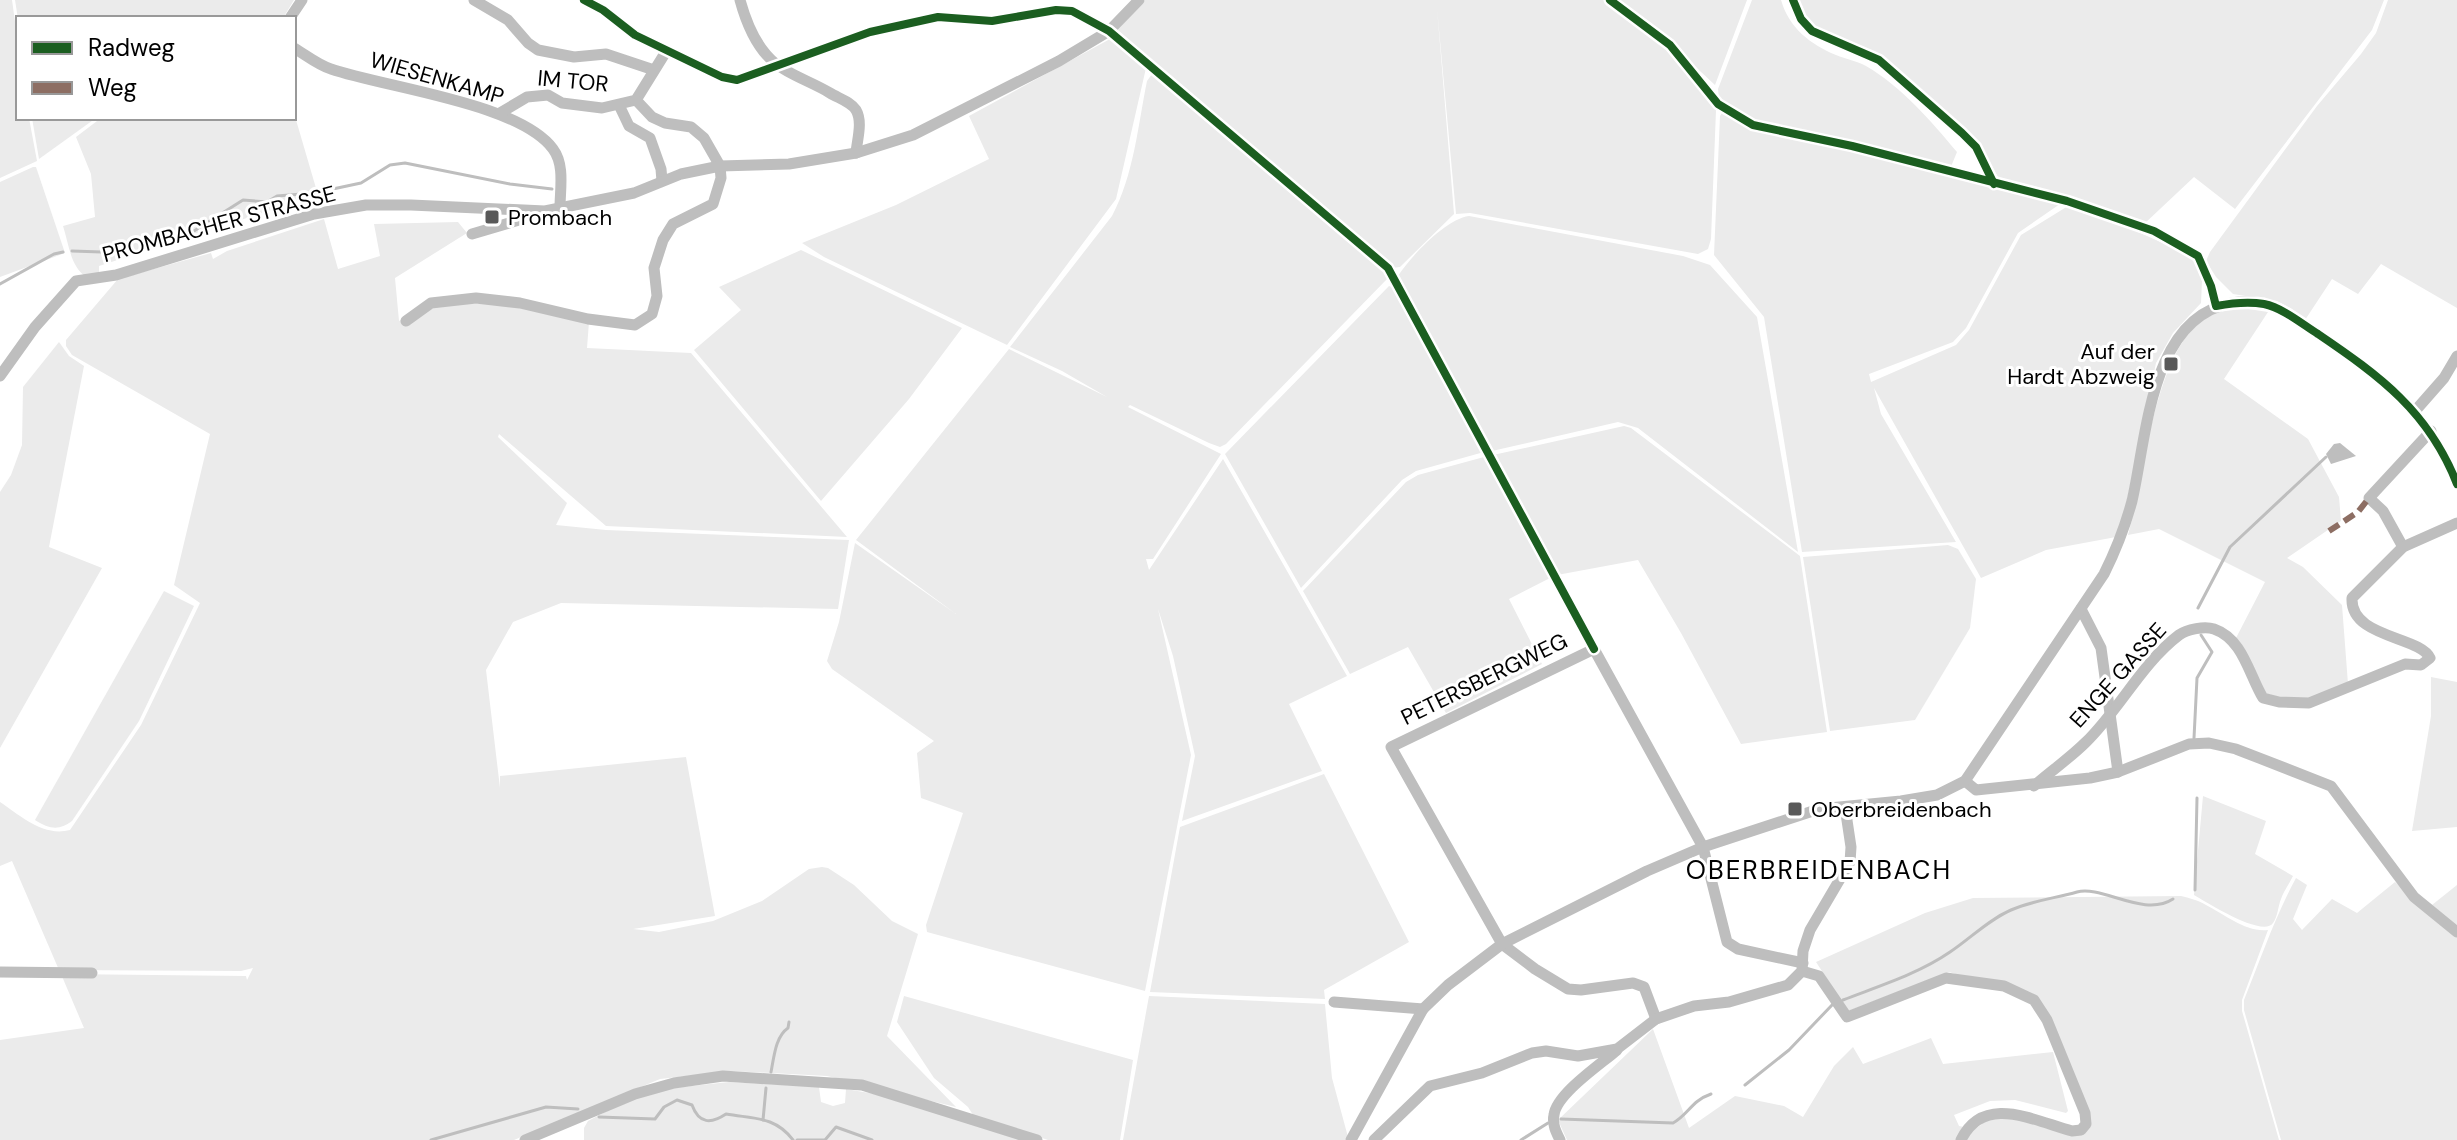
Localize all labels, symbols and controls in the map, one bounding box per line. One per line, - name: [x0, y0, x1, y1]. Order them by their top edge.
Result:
- legend: [16, 16, 296, 120]
- text: Radweg: [88, 32, 175, 63]
- street label: WIESENKAMP: [367, 45, 507, 111]
- street label: IM TOR: [536, 63, 610, 99]
- text: Weg: [88, 72, 137, 103]
- street label: PROMBACHER STRASSE: [99, 179, 339, 269]
- place label: Prombach: [508, 203, 612, 232]
- marker: Prombach: [483, 208, 501, 226]
- place label: Auf der Hardt Abzweig: [2007, 337, 2155, 391]
- marker: Auf der Hardt Abzweig: [2162, 355, 2180, 373]
- street label: ENGE GASSE: [2063, 616, 2173, 734]
- street label: PETERSBERGWEG: [1396, 626, 1572, 732]
- place label: Oberbreidenbach: [1811, 795, 1992, 824]
- marker: Oberbreidenbach: [1786, 800, 1804, 818]
- district label: OBERBREIDENBACH: [1686, 853, 1952, 887]

